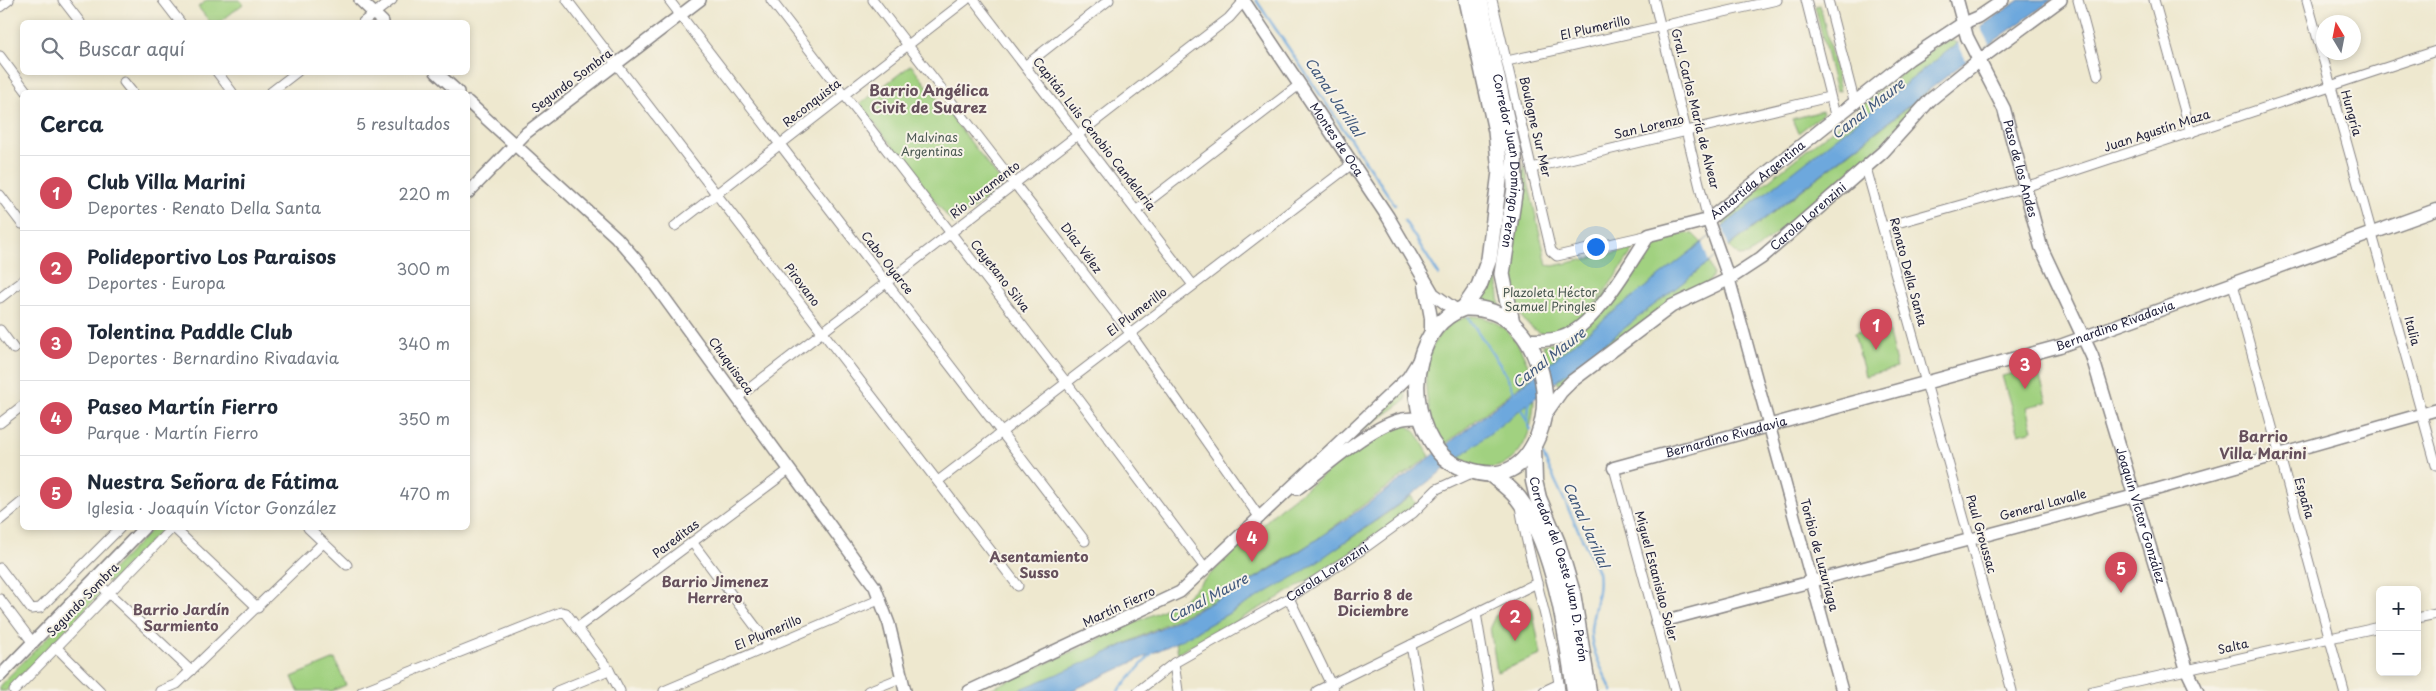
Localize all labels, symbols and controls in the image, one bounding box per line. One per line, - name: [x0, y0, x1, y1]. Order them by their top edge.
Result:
- street label: El Plumerillo: [1558, 10, 1632, 44]
- north arrow: [2316, 15, 2361, 60]
- search box: [20, 20, 470, 75]
- street label: Gral. Carlos María de Alvear: [1667, 26, 1725, 192]
- icon: search: [38, 34, 66, 62]
- text: Buscar aquí: [78, 34, 185, 62]
- street label: Segundo Sombra: [527, 43, 616, 117]
- street label: Capitán Luis Cenobio Candelaria: [1029, 53, 1161, 214]
- water label: Canal Jarillal: [1300, 53, 1370, 142]
- street label: Corredor Juan Domingo Perón: [1489, 72, 1525, 249]
- water label: Canal Maure: [1826, 72, 1910, 144]
- street label: Reconquista: [778, 73, 845, 131]
- street label: Boulogne Sur Mer: [1516, 75, 1556, 179]
- district label: Barrio Angélica Civit de Suarez: [869, 78, 990, 118]
- street label: Hungría: [2337, 88, 2367, 138]
- street label: Montes de Oca: [1306, 99, 1369, 180]
- street label: Juan Agustín Maza: [2101, 104, 2213, 156]
- text: Cerca: [40, 107, 104, 139]
- street label: San Lorenzo: [1612, 109, 1686, 143]
- text: 5 resultados: [356, 111, 450, 135]
- street label: Paso de los Andes: [1999, 118, 2043, 220]
- park label: Malvinas Argentinas: [901, 128, 964, 160]
- street label: Antartida Argentina: [1706, 135, 1809, 223]
- street label: Río Juramento: [946, 156, 1023, 222]
- text: Club Villa Marini: [87, 167, 245, 195]
- street label: Carola Lorenzini: [1766, 178, 1850, 254]
- text: 1: [52, 181, 60, 205]
- text: 220 m: [399, 181, 450, 205]
- text: Deportes · Renato Della Santa: [87, 195, 321, 219]
- street label: Renato Della Santa: [1886, 215, 1932, 329]
- street label: Díaz Vélez: [1057, 218, 1107, 277]
- street label: Cabo Oyarce: [857, 227, 918, 298]
- your location: [1583, 234, 1609, 260]
- street label: Cayetano Silva: [967, 235, 1035, 316]
- text: Polideportivo Los Paraisos: [87, 242, 336, 270]
- text: 2: [50, 256, 62, 280]
- text: 300 m: [396, 256, 450, 280]
- street label: Pirovano: [781, 259, 825, 310]
- text: Deportes · Europa: [87, 270, 225, 294]
- street label: El Plumerillo: [1103, 282, 1171, 340]
- park label: Plazoleta Héctor Samuel Pringles: [1503, 283, 1598, 315]
- street label: Bernardino Rivadavia: [2053, 295, 2177, 355]
- pin: 1: [1860, 309, 1892, 350]
- street label: Italia: [2400, 314, 2426, 348]
- text: Tolentina Paddle Club: [87, 317, 293, 345]
- water label: Canal Maure: [1507, 321, 1591, 393]
- text: 3: [51, 331, 61, 355]
- text: 340 m: [398, 331, 450, 355]
- street label: Chuquisaca: [705, 333, 759, 398]
- text: Deportes · Bernardino Rivadavia: [87, 345, 339, 369]
- pin: 3: [2009, 348, 2041, 389]
- text: Paseo Martín Fierro: [87, 392, 278, 420]
- text: 4: [51, 406, 61, 430]
- text: 350 m: [398, 406, 450, 430]
- street label: Bernardino Rivadavia: [1663, 411, 1789, 462]
- text: Parque · Martín Fierro: [87, 420, 258, 444]
- district label: Barrio Villa Marini: [2219, 424, 2307, 464]
- street label: Joaquín Víctor González: [2112, 445, 2170, 585]
- text: Nuestra Señora de Fátima: [87, 467, 339, 495]
- street label: Corredor del Oeste Juan D. Perón: [1525, 475, 1593, 663]
- street label: España: [2290, 475, 2320, 521]
- water label: Canal Jarillal: [1558, 479, 1616, 573]
- text: 5: [51, 481, 61, 505]
- text: 470 m: [400, 481, 450, 505]
- street label: General Lavalle: [1997, 484, 2089, 524]
- street label: Paul Groussac: [1962, 492, 2002, 575]
- text: Iglesia · Joaquín Víctor González: [87, 495, 336, 519]
- street label: Toribio de Luzuriaga: [1796, 496, 1844, 613]
- street label: Miguel Estanislao Soler: [1631, 509, 1683, 643]
- street label: Pareditas: [648, 514, 703, 562]
- pin: 4: [1236, 521, 1268, 562]
- street label: Carola Lorenzini: [1282, 538, 1372, 606]
- district label: Asentamiento Susso: [990, 546, 1088, 583]
- pin: 5: [2105, 552, 2137, 593]
- street label: Segundo Sombra: [42, 558, 123, 640]
- water label: Canal Maure: [1164, 567, 1253, 628]
- district label: Barrio Jimenez Herrero: [661, 571, 769, 608]
- street label: Martín Fierro: [1079, 581, 1158, 631]
- district label: Barrio 8 de Diciembre: [1333, 584, 1413, 621]
- map controls: [2376, 586, 2421, 676]
- button: +: [2376, 586, 2421, 631]
- district label: Barrio Jardín Sarmiento: [133, 599, 229, 636]
- pin: 2: [1499, 600, 1531, 641]
- street label: El Plumerillo: [731, 610, 804, 654]
- button: −: [2376, 631, 2421, 676]
- street label: Salta: [2216, 634, 2250, 658]

